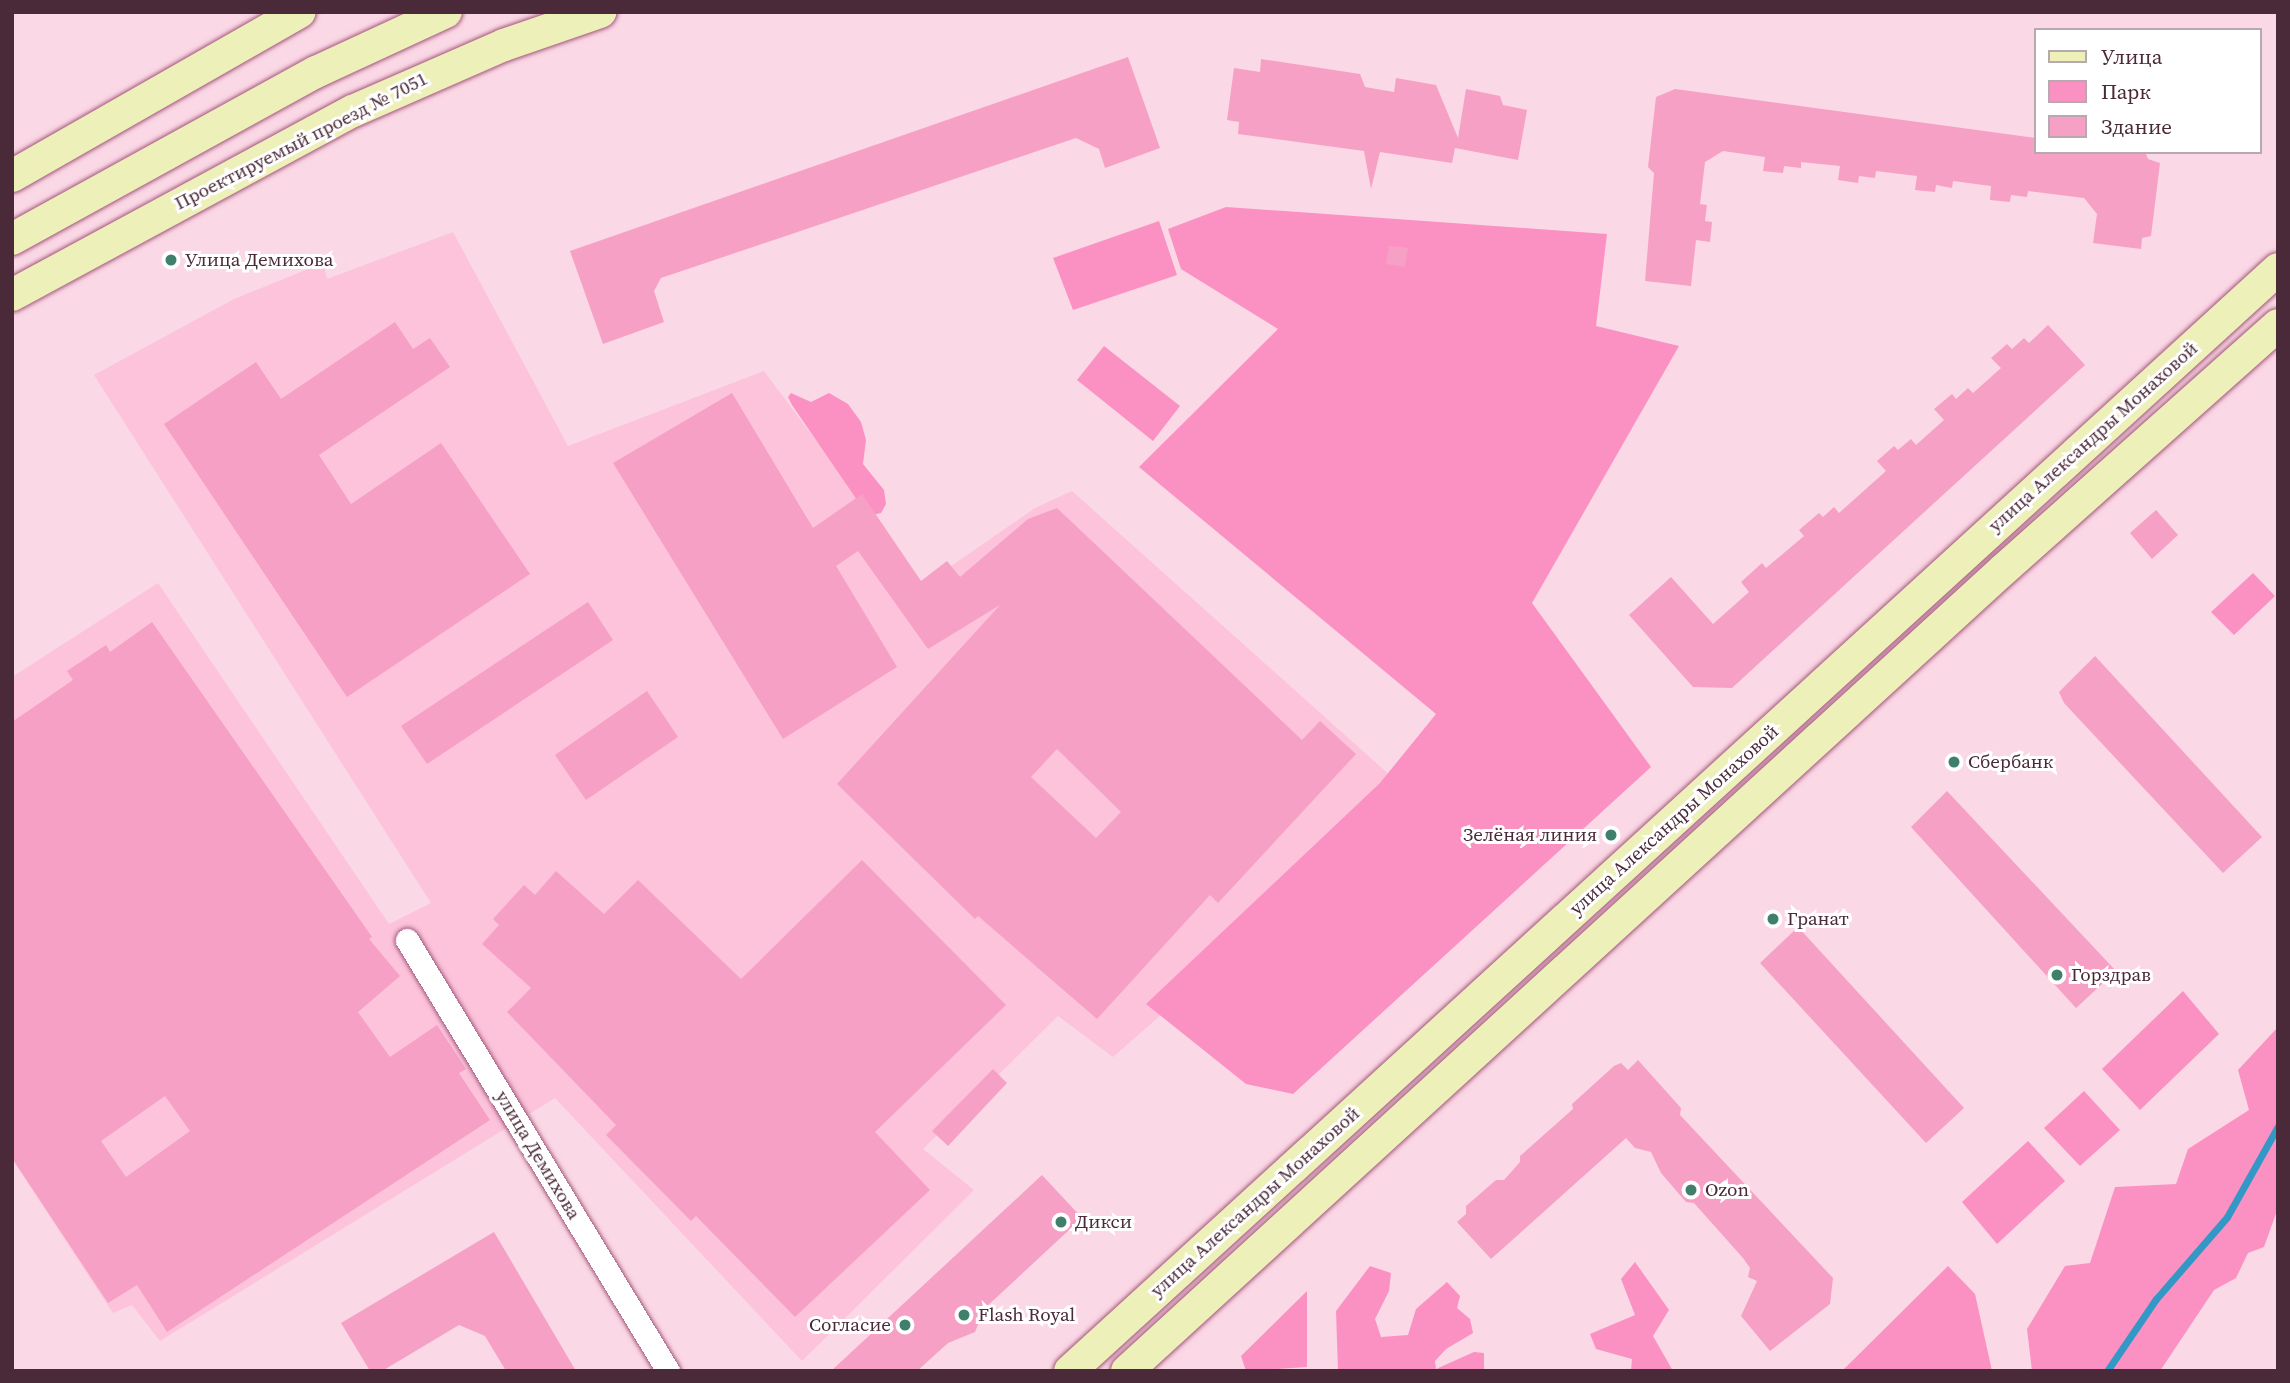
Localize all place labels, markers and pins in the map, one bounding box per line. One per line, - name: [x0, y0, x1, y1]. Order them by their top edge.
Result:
- place label: Улица Демихова: [185, 249, 333, 271]
- marker: Улица Демихова: [163, 252, 179, 268]
- place label: Сбербанк: [1968, 751, 2053, 773]
- marker: Сбербанк: [1946, 754, 1962, 770]
- place label: Зелёная линия: [1463, 824, 1597, 846]
- marker: Зелёная линия: [1603, 827, 1619, 843]
- place label: Гранат: [1787, 908, 1849, 930]
- marker: Гранат: [1765, 911, 1781, 927]
- place label: Горздрав: [2071, 964, 2151, 986]
- marker: Горздрав: [2049, 967, 2065, 983]
- place label: Ozon: [1705, 1179, 1749, 1201]
- marker: Ozon: [1683, 1182, 1699, 1198]
- place label: Дикси: [1075, 1211, 1132, 1233]
- marker: Дикси: [1053, 1214, 1069, 1230]
- place label: Flash Royal: [978, 1304, 1075, 1326]
- marker: Flash Royal: [956, 1307, 972, 1323]
- place label: Согласие: [809, 1314, 891, 1336]
- marker: Согласие: [897, 1317, 913, 1333]

